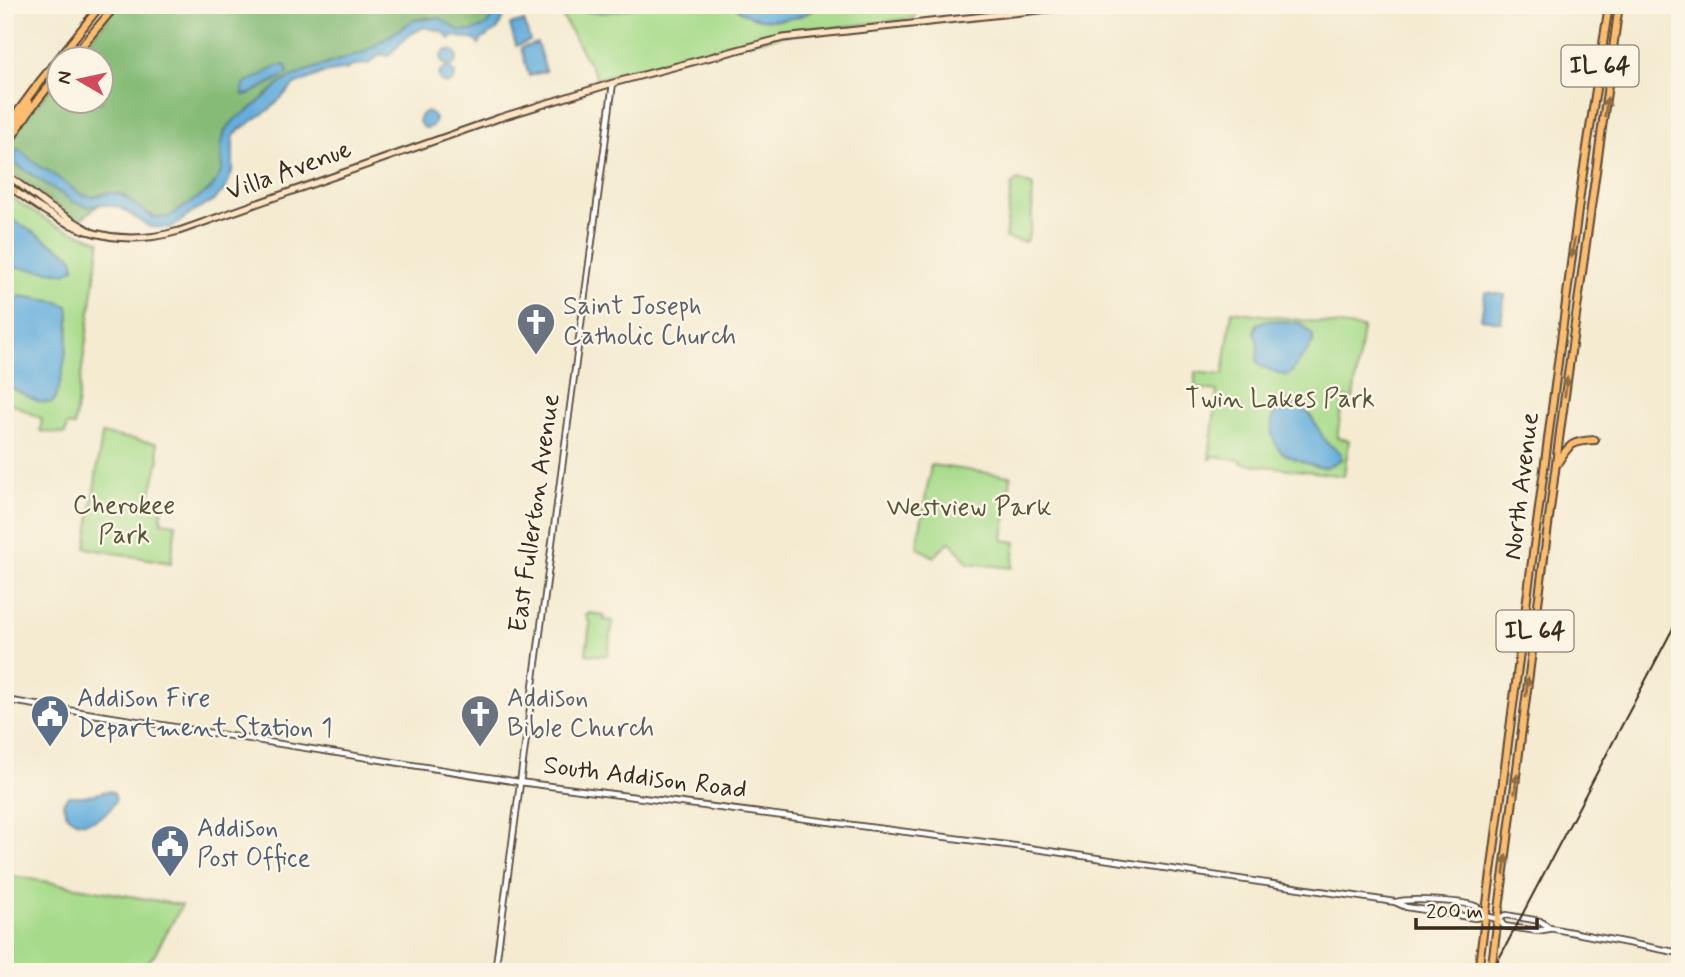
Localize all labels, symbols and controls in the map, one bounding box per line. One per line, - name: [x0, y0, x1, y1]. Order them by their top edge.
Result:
- north arrow: [46, 46, 116, 116]
- road number: IL 64: [1562, 46, 1638, 86]
- text: N: [51, 69, 78, 86]
- one-way arrow: [1600, 96, 1611, 118]
- street label: Villa Avenue: [222, 133, 356, 209]
- one-way arrow: [1567, 237, 1578, 259]
- place label: Saint Joseph Catholic Church: [563, 290, 736, 354]
- church icon: Saint Joseph Catholic Church: [515, 301, 557, 356]
- one-way arrow: [1561, 375, 1572, 397]
- park label: Twin Lakes Park: [1185, 383, 1375, 417]
- street label: East Fullerton Avenue: [501, 391, 569, 635]
- street label: North Avenue: [1496, 410, 1548, 562]
- park label: Cherokee Park: [73, 489, 175, 553]
- park label: Westview Park: [886, 491, 1052, 525]
- road number: IL 64: [1496, 610, 1574, 652]
- one-way arrow: [1522, 676, 1533, 698]
- place label: Addison Fire Department Station 1: [77, 682, 333, 746]
- place label: Addison Bible Church: [507, 682, 654, 746]
- public building icon: Addison Fire Department Station 1: [29, 693, 71, 748]
- church icon: Addison Bible Church: [459, 693, 501, 748]
- street label: South Addison Road: [541, 749, 749, 807]
- one-way arrow: [1510, 773, 1521, 795]
- place label: Addison Post Office: [197, 812, 311, 876]
- public building icon: Addison Post Office: [149, 823, 191, 878]
- one-way arrow: [1499, 854, 1510, 876]
- scale bar: [1416, 886, 1536, 930]
- text: 200 m: [1426, 898, 1483, 926]

